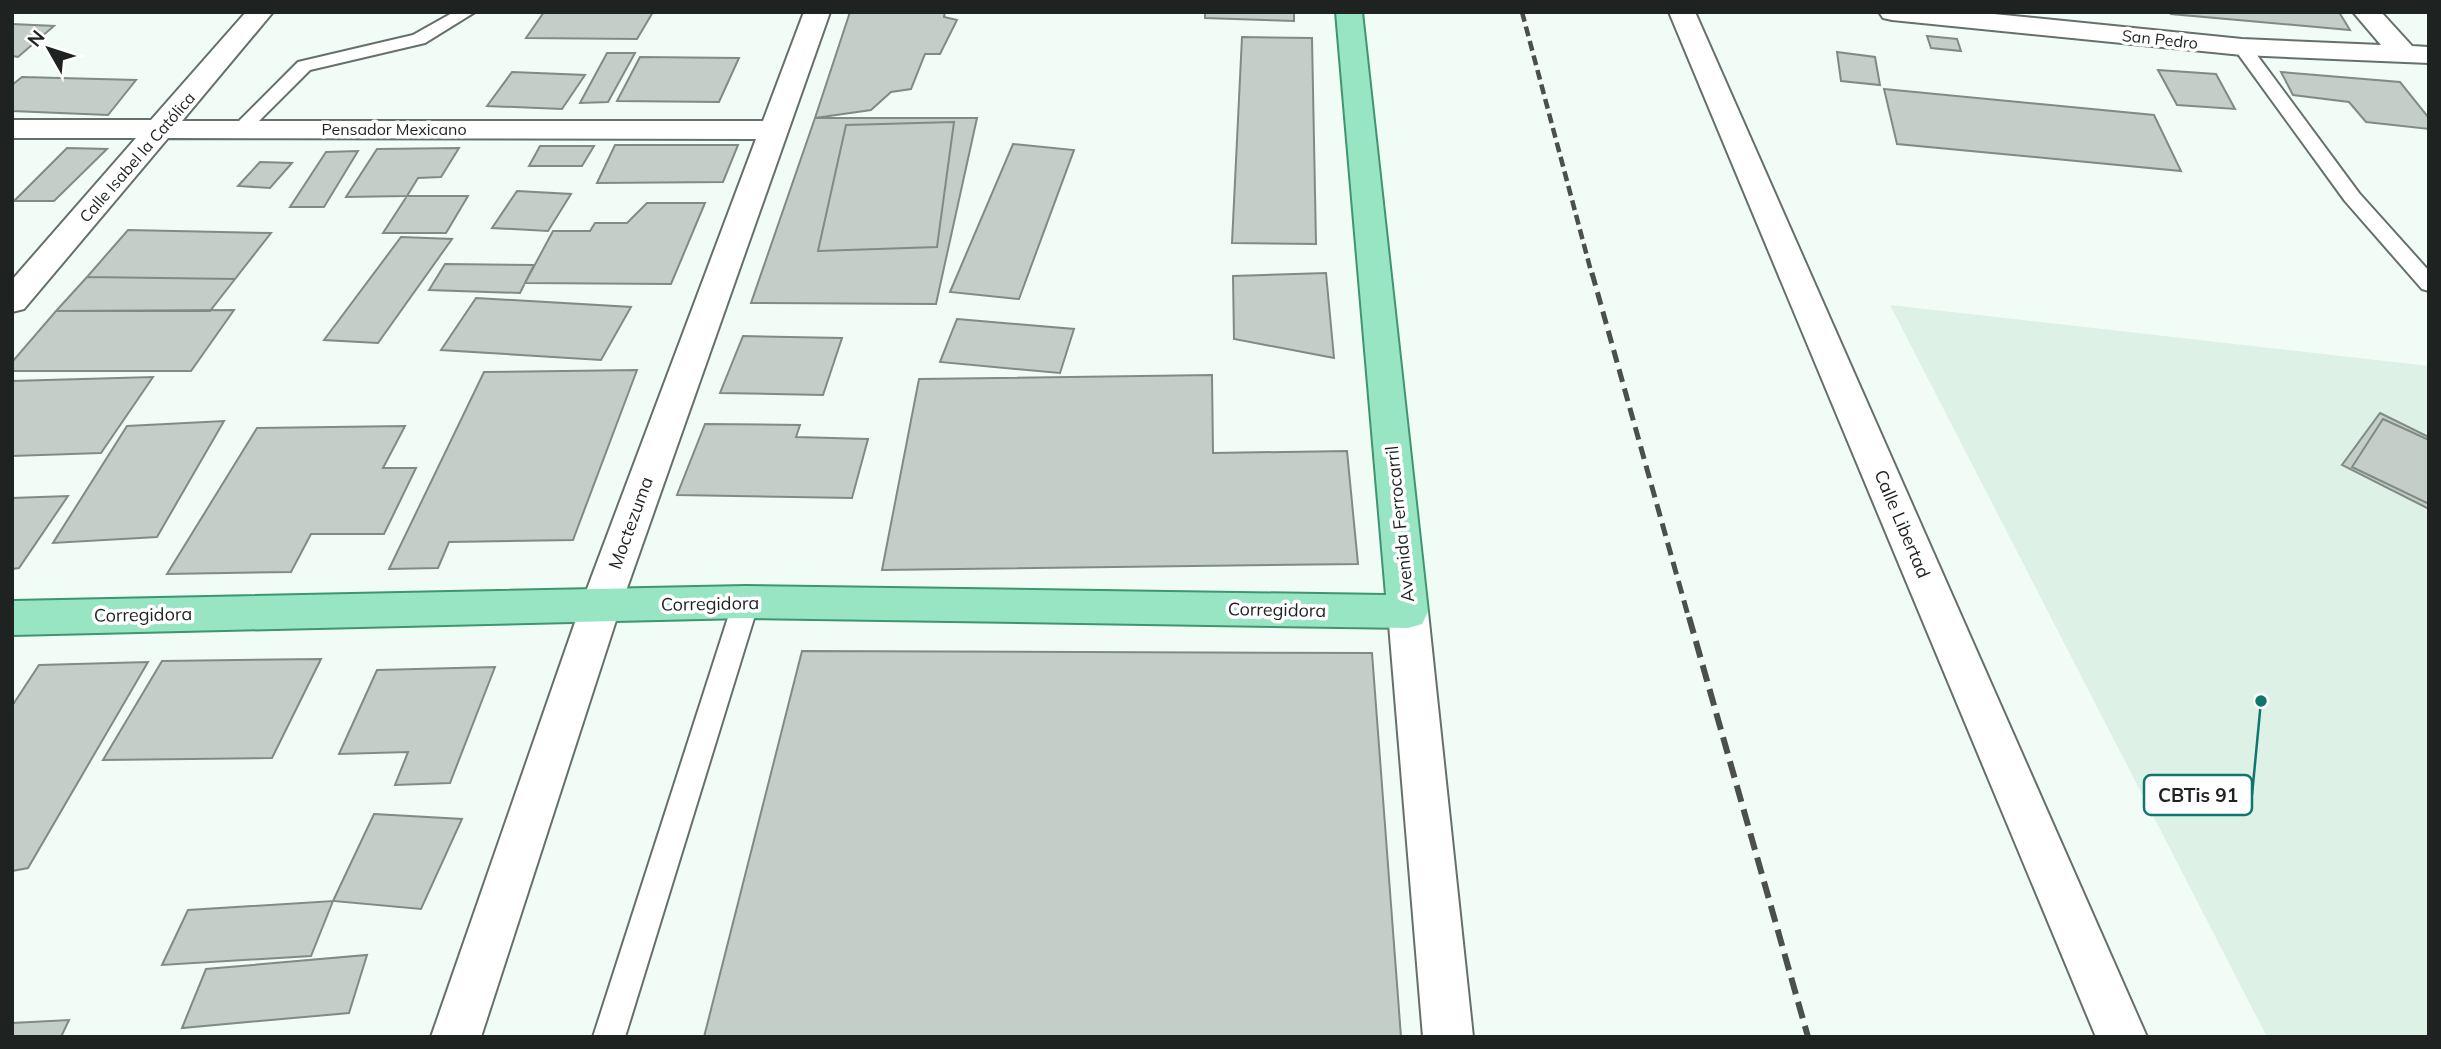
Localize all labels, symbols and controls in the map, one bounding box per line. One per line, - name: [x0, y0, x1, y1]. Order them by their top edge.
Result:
- north arrow: [14, 14, 84, 84]
- text: N: [22, 25, 50, 51]
- street label: San Pedro: [2121, 25, 2199, 53]
- street label: Calle Isabel la Católica: [75, 88, 199, 226]
- street label: Pensador Mexicano: [321, 119, 467, 139]
- street label: Avenida Ferrocarril: [1380, 445, 1419, 603]
- street label: Calle Libertad: [1869, 466, 1936, 581]
- street label: Moctezuma: [603, 473, 658, 572]
- street label: Corregidora: [661, 591, 759, 616]
- street label: Corregidora: [1228, 597, 1326, 622]
- street label: Corregidora: [94, 602, 192, 627]
- callout: CBTis 91: [2144, 775, 2252, 815]
- text: CBTis 91: [2158, 783, 2238, 807]

